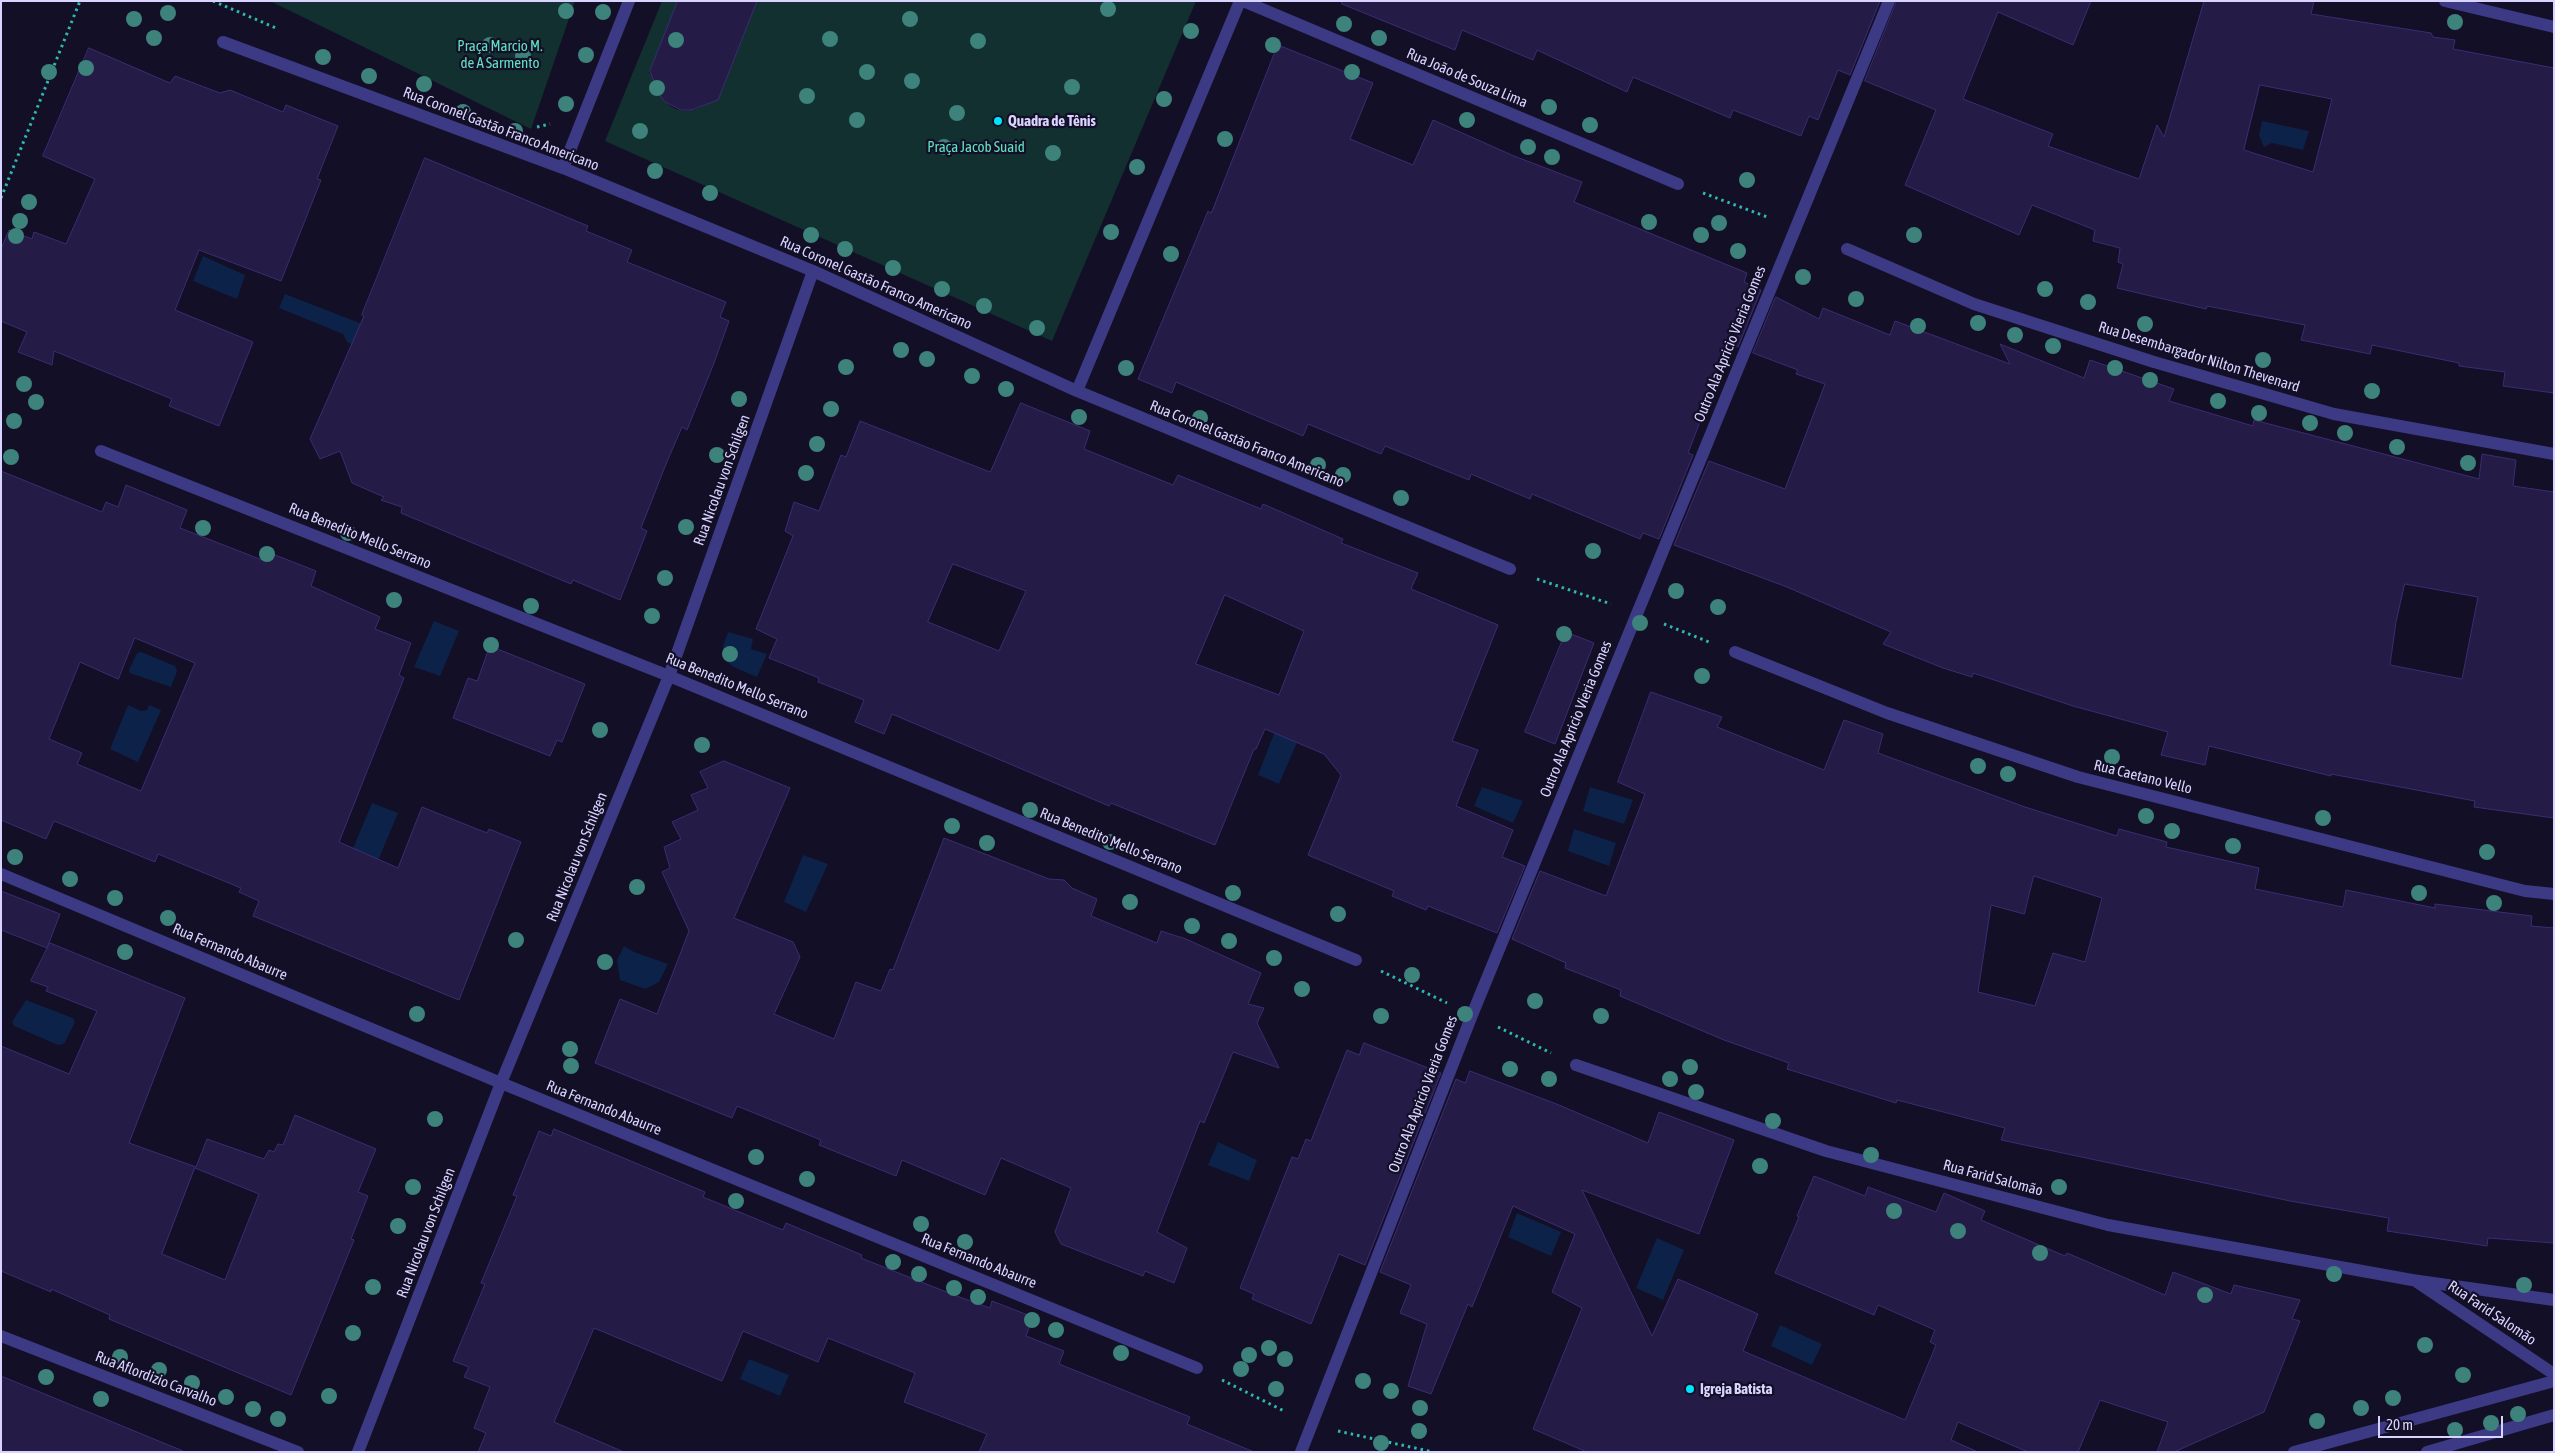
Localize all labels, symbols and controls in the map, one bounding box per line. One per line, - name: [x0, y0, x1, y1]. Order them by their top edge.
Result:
- park label: Praça Marcio M. de A Sarmento: [457, 37, 543, 72]
- street label: Rua João de Souza Lima: [1404, 44, 1530, 112]
- street label: Rua Coronel Gastão Franco Americano: [401, 83, 601, 175]
- place label: Quadra de Tênis: [1008, 112, 1096, 130]
- marker: Quadra de Tênis: [992, 115, 1004, 127]
- park label: Praça Jacob Suaid: [927, 138, 1025, 156]
- street label: Rua Coronel Gastão Franco Americano: [777, 232, 975, 334]
- street label: Outro Ala Apricio Vieria Gomes: [1690, 263, 1770, 425]
- street label: Rua Desembargador Nilton Thevenard: [2096, 318, 2302, 396]
- street label: Rua Coronel Gastão Franco Americano: [1147, 397, 1347, 491]
- street label: Rua Nicolau von Schilgen: [690, 412, 754, 548]
- street label: Rua Benedito Mello Serrano: [286, 499, 434, 573]
- street label: Outro Ala Apricio Vieria Gomes: [1536, 638, 1616, 800]
- street label: Rua Benedito Mello Serrano: [663, 649, 811, 723]
- street label: Rua Caetano Vello: [2092, 756, 2194, 798]
- street label: Rua Nicolau von Schilgen: [543, 790, 611, 924]
- street label: Rua Benedito Mello Serrano: [1037, 804, 1185, 878]
- street label: Rua Fernando Abaurre: [170, 920, 290, 984]
- street label: Outro Ala Apricio Vieria Gomes: [1385, 1013, 1461, 1175]
- street label: Rua Fernando Abaurre: [544, 1077, 664, 1139]
- street label: Rua Farid Salomão: [1941, 1156, 2045, 1200]
- street label: Rua Nicolau von Schilgen: [393, 1165, 459, 1301]
- street label: Rua Fernando Abaurre: [919, 1230, 1039, 1292]
- street label: Rua Farid Salomão: [2444, 1277, 2540, 1349]
- street label: Rua Aflordizio Carvalho: [93, 1348, 219, 1410]
- place label: Igreja Batista: [1700, 1380, 1772, 1398]
- marker: Igreja Batista: [1684, 1383, 1696, 1395]
- scale bar: [2380, 1406, 2505, 1438]
- text: 20 m: [2386, 1416, 2413, 1433]

